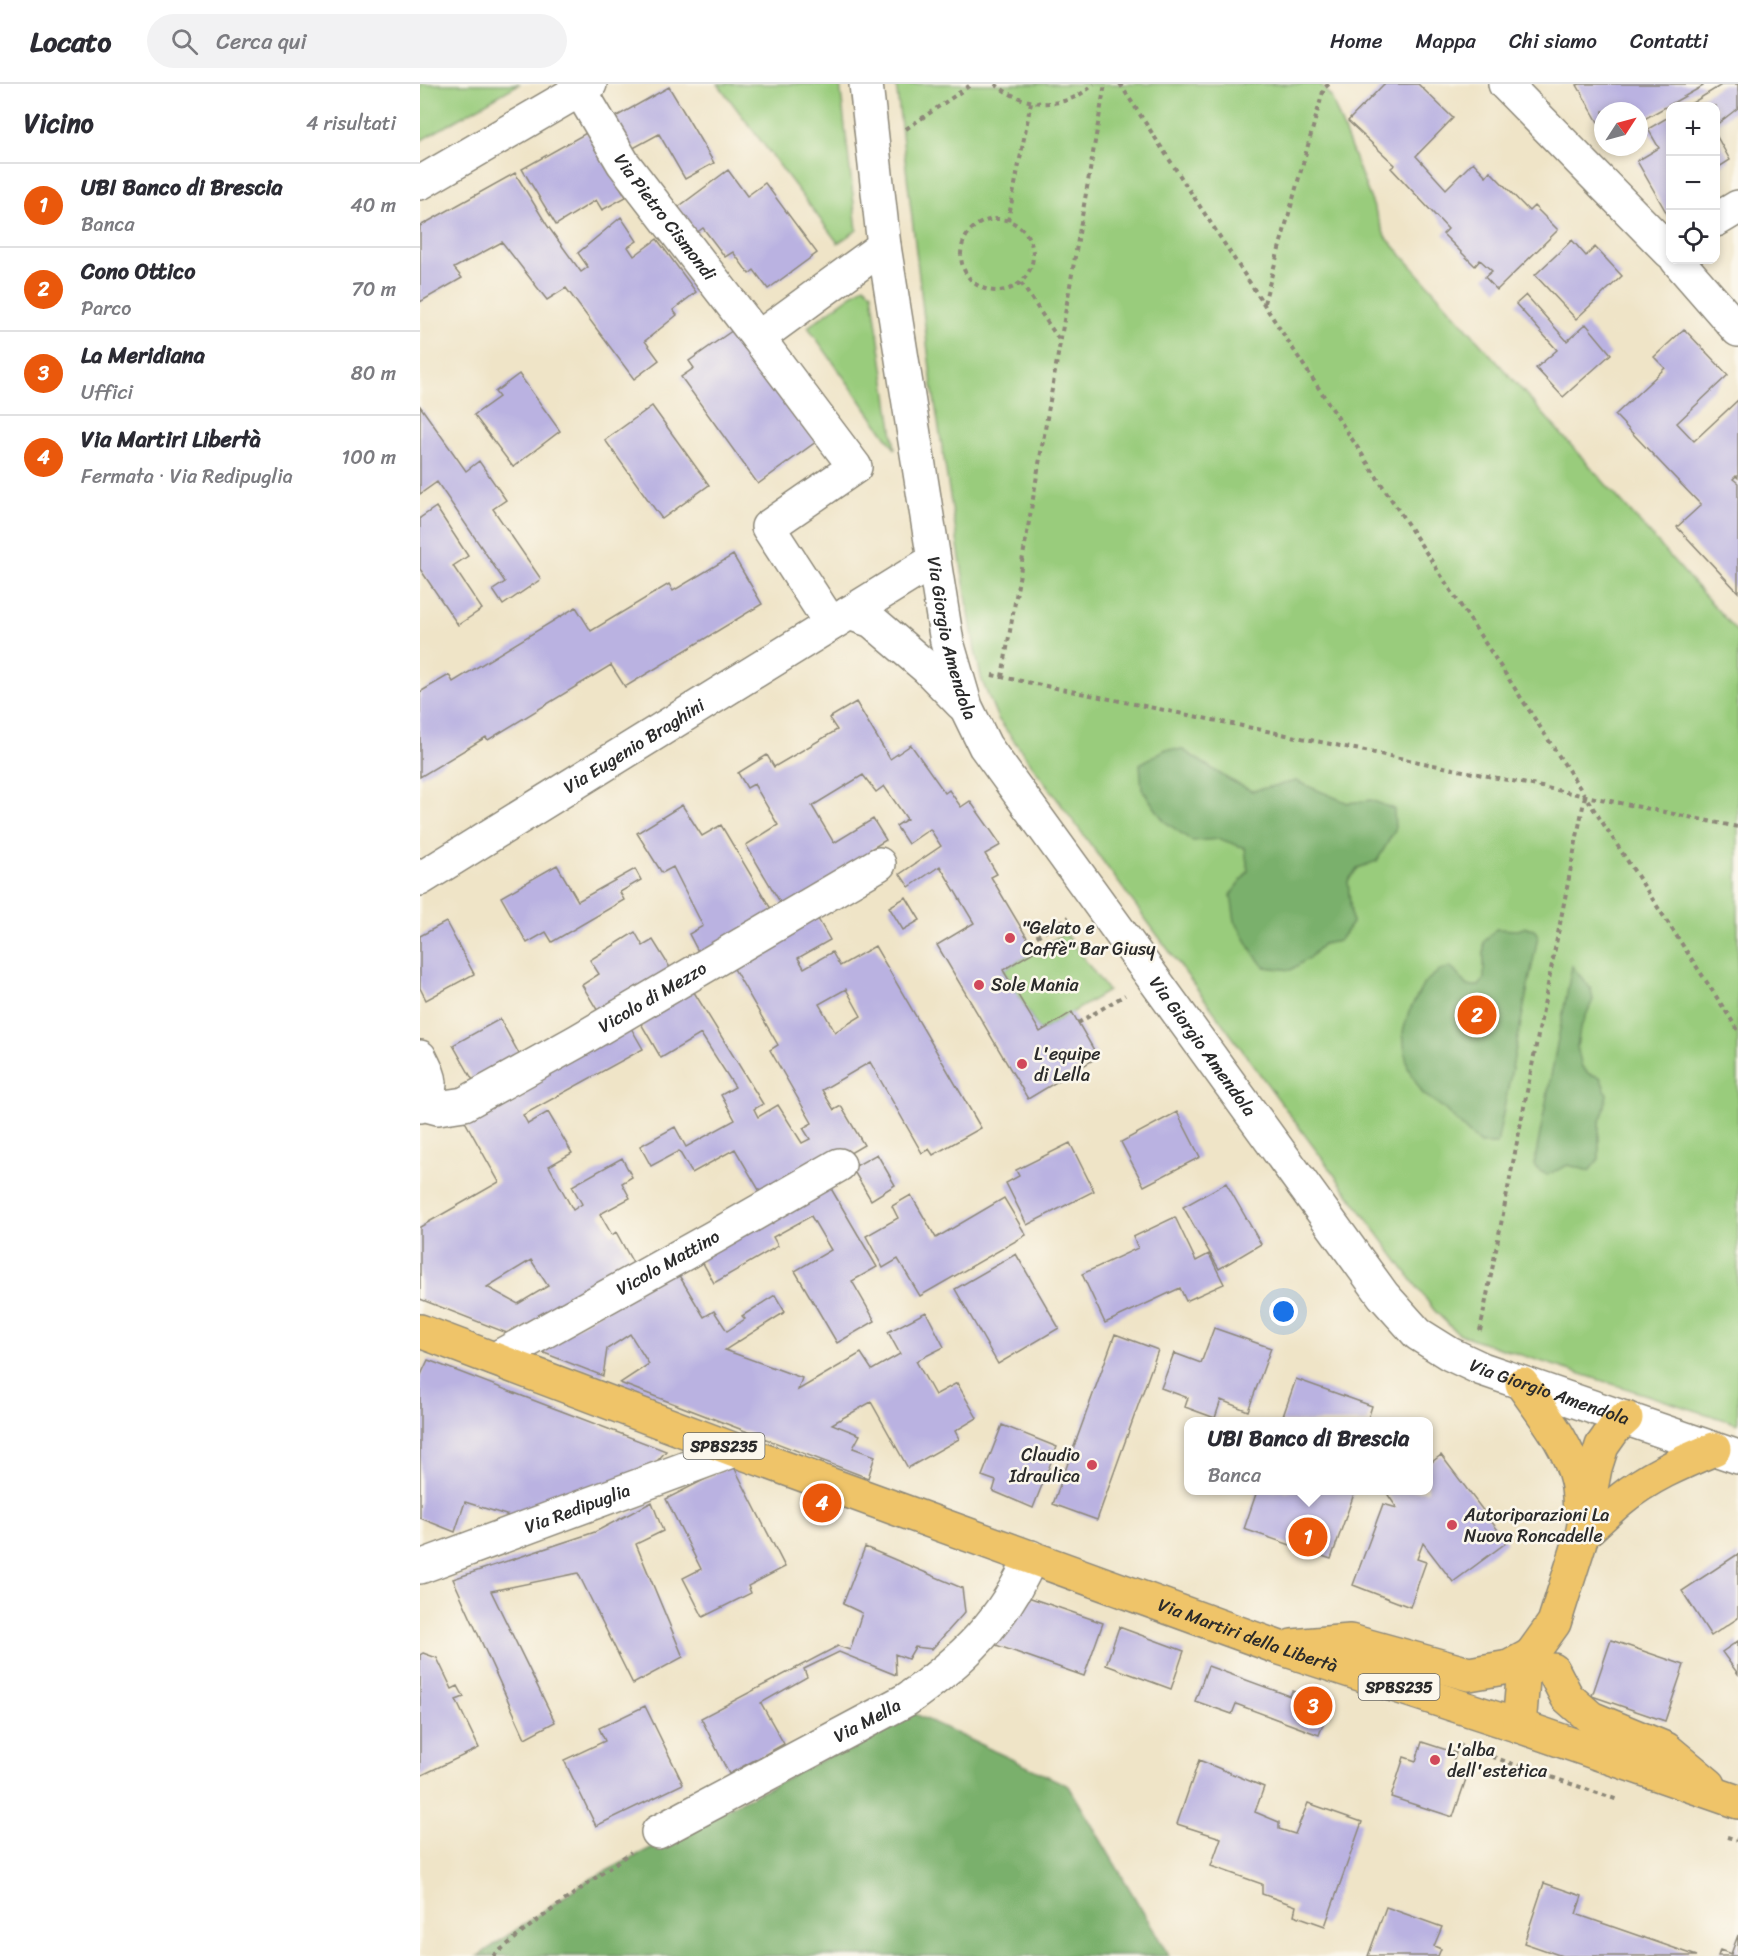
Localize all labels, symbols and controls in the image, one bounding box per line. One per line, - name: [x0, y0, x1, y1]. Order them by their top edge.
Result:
- search box: [147, 14, 567, 68]
- text: Locato: [30, 17, 111, 66]
- text: Cerca qui: [216, 22, 307, 61]
- text: Home: [1330, 22, 1382, 60]
- text: Mappa: [1415, 22, 1476, 60]
- text: Chi siamo: [1509, 22, 1597, 60]
- text: Contatti: [1630, 22, 1708, 60]
- icon: search: [168, 25, 201, 58]
- text: Vicino: [24, 100, 94, 146]
- north arrow: [1594, 102, 1648, 156]
- map controls: [1666, 102, 1720, 264]
- button: +: [1666, 102, 1720, 156]
- text: 4 risultati: [306, 106, 396, 141]
- street label: Via Pietro Cismondi: [605, 147, 725, 289]
- button: −: [1666, 156, 1720, 210]
- text: UBI Banco di Brescia: [81, 168, 283, 207]
- text: 1: [39, 188, 48, 223]
- text: 40 m: [350, 188, 396, 223]
- text: Banca: [81, 207, 134, 242]
- button: locate: [1666, 210, 1720, 264]
- text: Cono Ottico: [81, 252, 195, 291]
- text: 2: [38, 272, 49, 307]
- text: 70 m: [351, 272, 396, 307]
- text: Parco: [81, 291, 132, 326]
- text: La Meridiana: [81, 336, 205, 375]
- text: 3: [38, 356, 49, 391]
- text: 80 m: [351, 356, 396, 391]
- text: Uffici: [81, 375, 133, 410]
- text: Via Martiri Libertà: [81, 420, 261, 459]
- text: 4: [37, 440, 50, 475]
- text: 100 m: [342, 440, 396, 475]
- text: Fermata · Via Redipuglia: [81, 459, 293, 494]
- street label: Via Giorgio Amendola: [918, 554, 986, 726]
- street label: Via Eugenio Braghini: [557, 689, 712, 802]
- place label: "Gelato e Caffè" Bar Giusy: [1022, 912, 1156, 965]
- marker: "Gelato e Caffè" Bar Giusy: [1003, 931, 1017, 945]
- street label: Vicolo di Mezzo: [592, 952, 713, 1042]
- place label: Sole Mania: [991, 969, 1080, 1001]
- street label: Via Giorgio Amendola: [1141, 969, 1265, 1123]
- marker: Sole Mania: [972, 978, 986, 992]
- pin: 2: [1458, 992, 1496, 1038]
- place label: L'equipe di Lella: [1034, 1038, 1100, 1091]
- marker: L'equipe di Lella: [1015, 1057, 1029, 1071]
- street label: Vicolo Mattino: [610, 1221, 726, 1305]
- your location: [1269, 1297, 1298, 1326]
- street label: Via Giorgio Amendola: [1464, 1349, 1634, 1435]
- popup: [1184, 1417, 1433, 1495]
- text: UBI Banco di Brescia: [1208, 1419, 1409, 1458]
- road number: SPBS235: [684, 1433, 764, 1459]
- place label: Claudio Idraulica: [1008, 1439, 1080, 1492]
- marker: Claudio Idraulica: [1085, 1458, 1099, 1472]
- text: Banca: [1208, 1458, 1261, 1493]
- street label: Via Redipuglia: [520, 1474, 635, 1543]
- pin: 4: [802, 1480, 842, 1526]
- place label: Autoriparazioni La Nuova Roncadelle: [1463, 1499, 1609, 1552]
- pin: 1: [1288, 1514, 1328, 1560]
- marker: Autoriparazioni La Nuova Roncadelle: [1445, 1518, 1459, 1532]
- street label: Via Martiri della Libertà: [1153, 1589, 1342, 1682]
- road number: SPBS235: [1358, 1674, 1440, 1700]
- pin: 3: [1294, 1684, 1332, 1728]
- street label: Via Mella: [828, 1689, 907, 1752]
- place label: L'alba dell'estetica: [1447, 1734, 1548, 1787]
- marker: L'alba dell'estetica: [1428, 1753, 1442, 1767]

